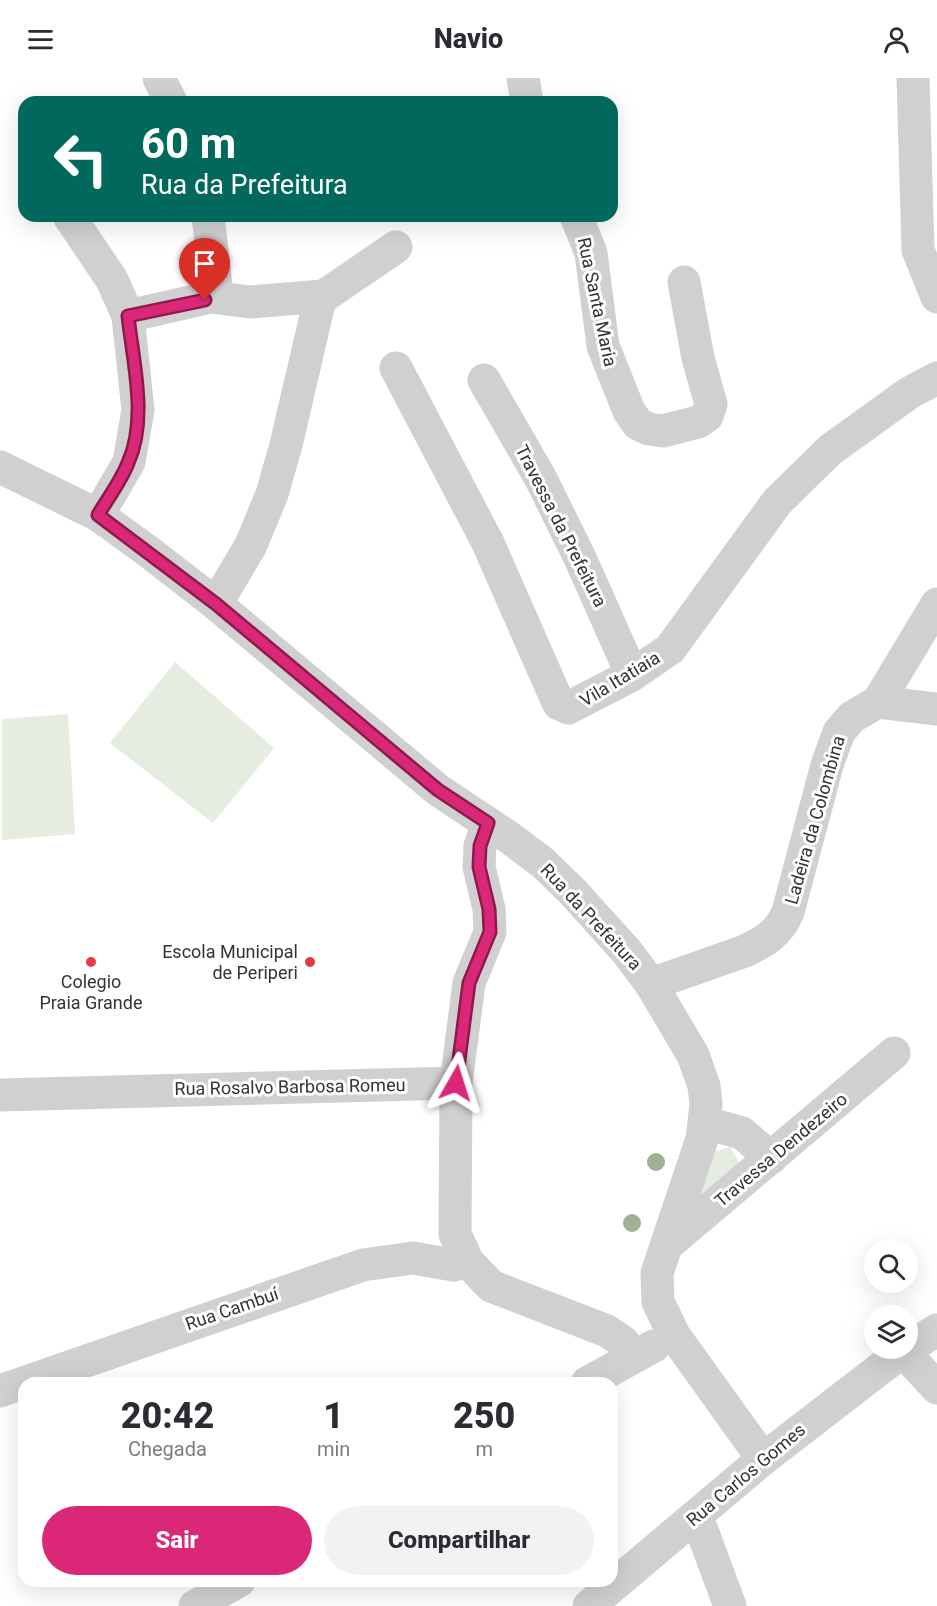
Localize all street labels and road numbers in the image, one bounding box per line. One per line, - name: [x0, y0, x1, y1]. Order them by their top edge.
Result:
- street label: Rua Santa Maria: [574, 235, 621, 368]
- street label: Travessa da Prefeitura: [511, 441, 611, 610]
- street label: Vila Itatiaia: [576, 647, 663, 711]
- street label: Ladeira da Colombina: [780, 733, 849, 907]
- street label: Rua da Prefeitura: [537, 859, 646, 974]
- street label: Rua Rosalvo Barbosa Romeu: [174, 1074, 406, 1099]
- street label: Travessa Dendezeiro: [710, 1088, 851, 1211]
- street label: Rua Cambuí: [183, 1283, 282, 1334]
- street label: Rua Carlos Gomes: [682, 1419, 809, 1530]

